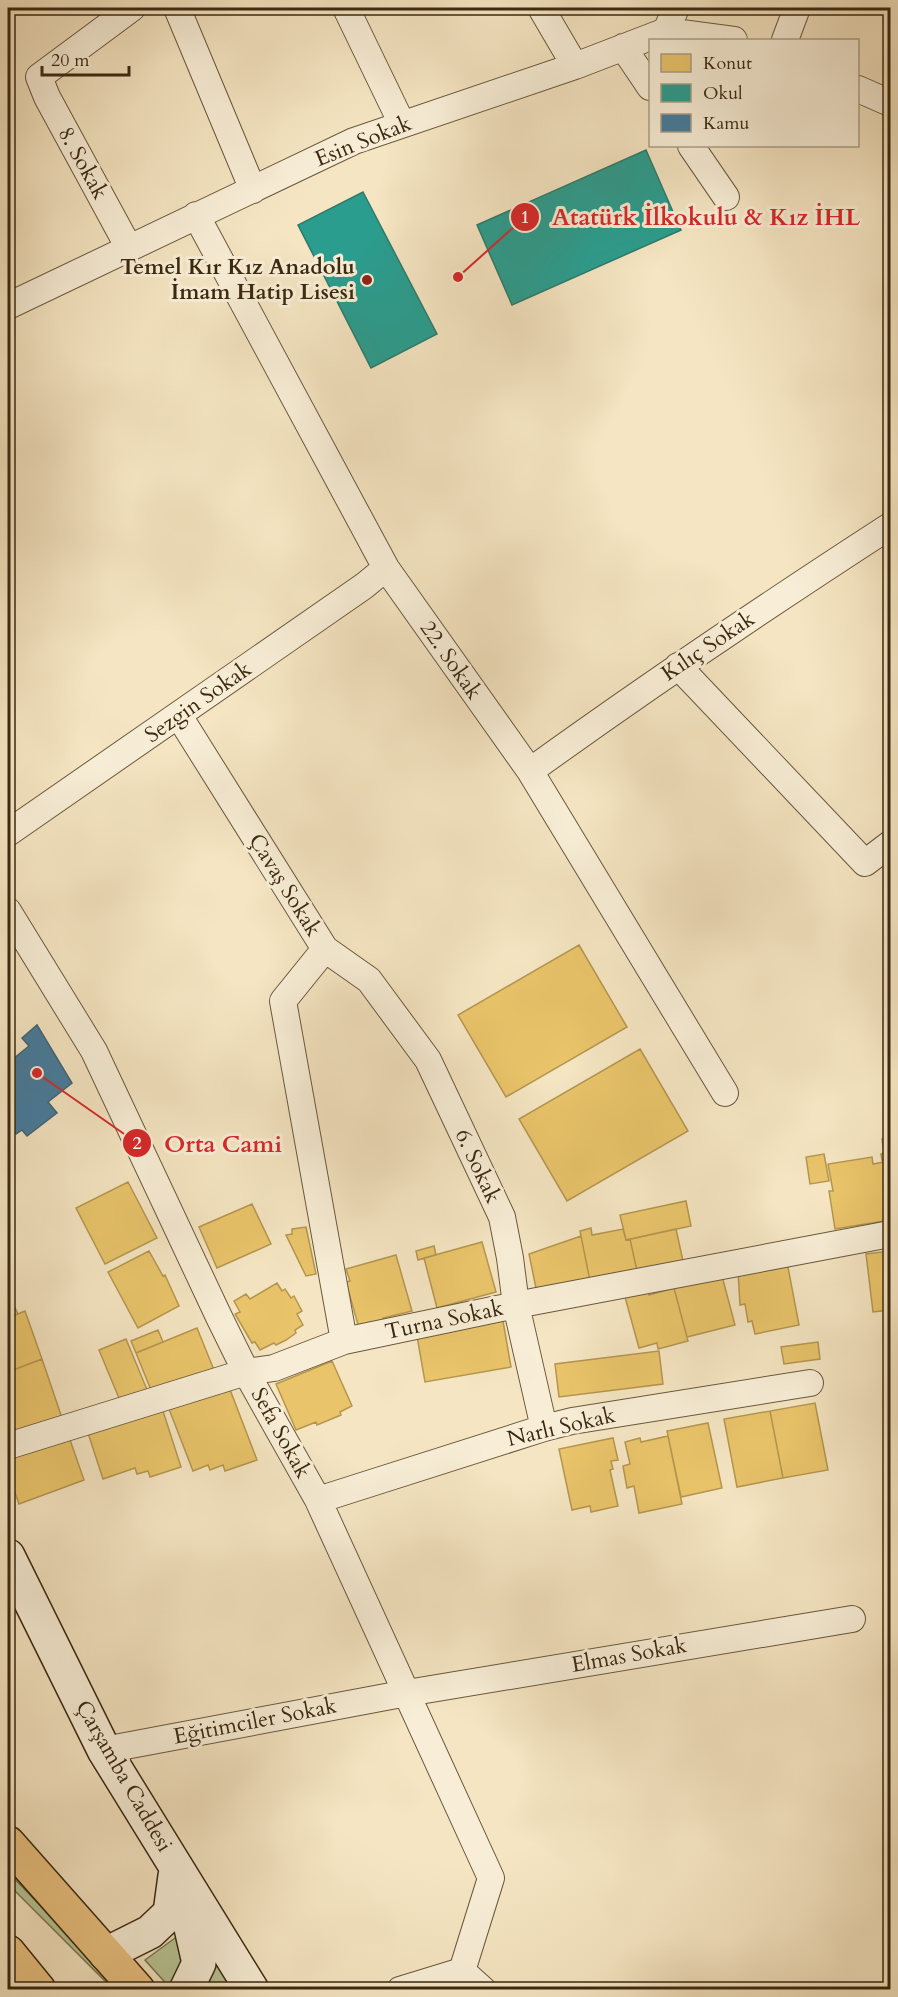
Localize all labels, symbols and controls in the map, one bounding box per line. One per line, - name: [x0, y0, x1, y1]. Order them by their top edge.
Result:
- scale bar: [42, 39, 129, 77]
- legend: [649, 39, 859, 147]
- text: 20 m: [51, 48, 90, 73]
- text: Konut: [703, 51, 752, 76]
- text: Okul: [703, 81, 743, 106]
- street label: Esin Sokak: [310, 108, 416, 174]
- text: Kamu: [703, 111, 749, 136]
- street label: 8. Sokak: [51, 121, 115, 205]
- callout: Atatürk İlkokulu & Kız İHL: [510, 196, 873, 238]
- text: Atatürk İlkokulu & Kız İHL: [552, 201, 861, 234]
- text: 1: [520, 205, 530, 230]
- place label: Temel Kır Kız Anadolu İmam Hatip Lisesi: [120, 252, 355, 307]
- marker: Temel Kır Kız Anadolu İmam Hatip Lisesi: [360, 273, 374, 287]
- street label: Kılıç Sokak: [656, 604, 761, 688]
- street label: 22. Sokak: [413, 615, 489, 706]
- street label: Sezgin Sokak: [139, 654, 257, 750]
- street label: Çavaş Sokak: [241, 828, 329, 942]
- callout: Orta Cami: [122, 1122, 294, 1164]
- street label: 6. Sokak: [448, 1124, 508, 1208]
- text: Orta Cami: [164, 1128, 282, 1161]
- text: 2: [132, 1131, 142, 1156]
- street label: Turna Sokak: [382, 1293, 506, 1347]
- street label: Sefa Sokak: [244, 1382, 318, 1484]
- street label: Narlı Sokak: [504, 1400, 618, 1454]
- street label: Elmas Sokak: [569, 1630, 689, 1680]
- street label: Eğitimciler Sokak: [171, 1690, 339, 1752]
- street label: Çarşamba Caddesi: [68, 1695, 180, 1857]

